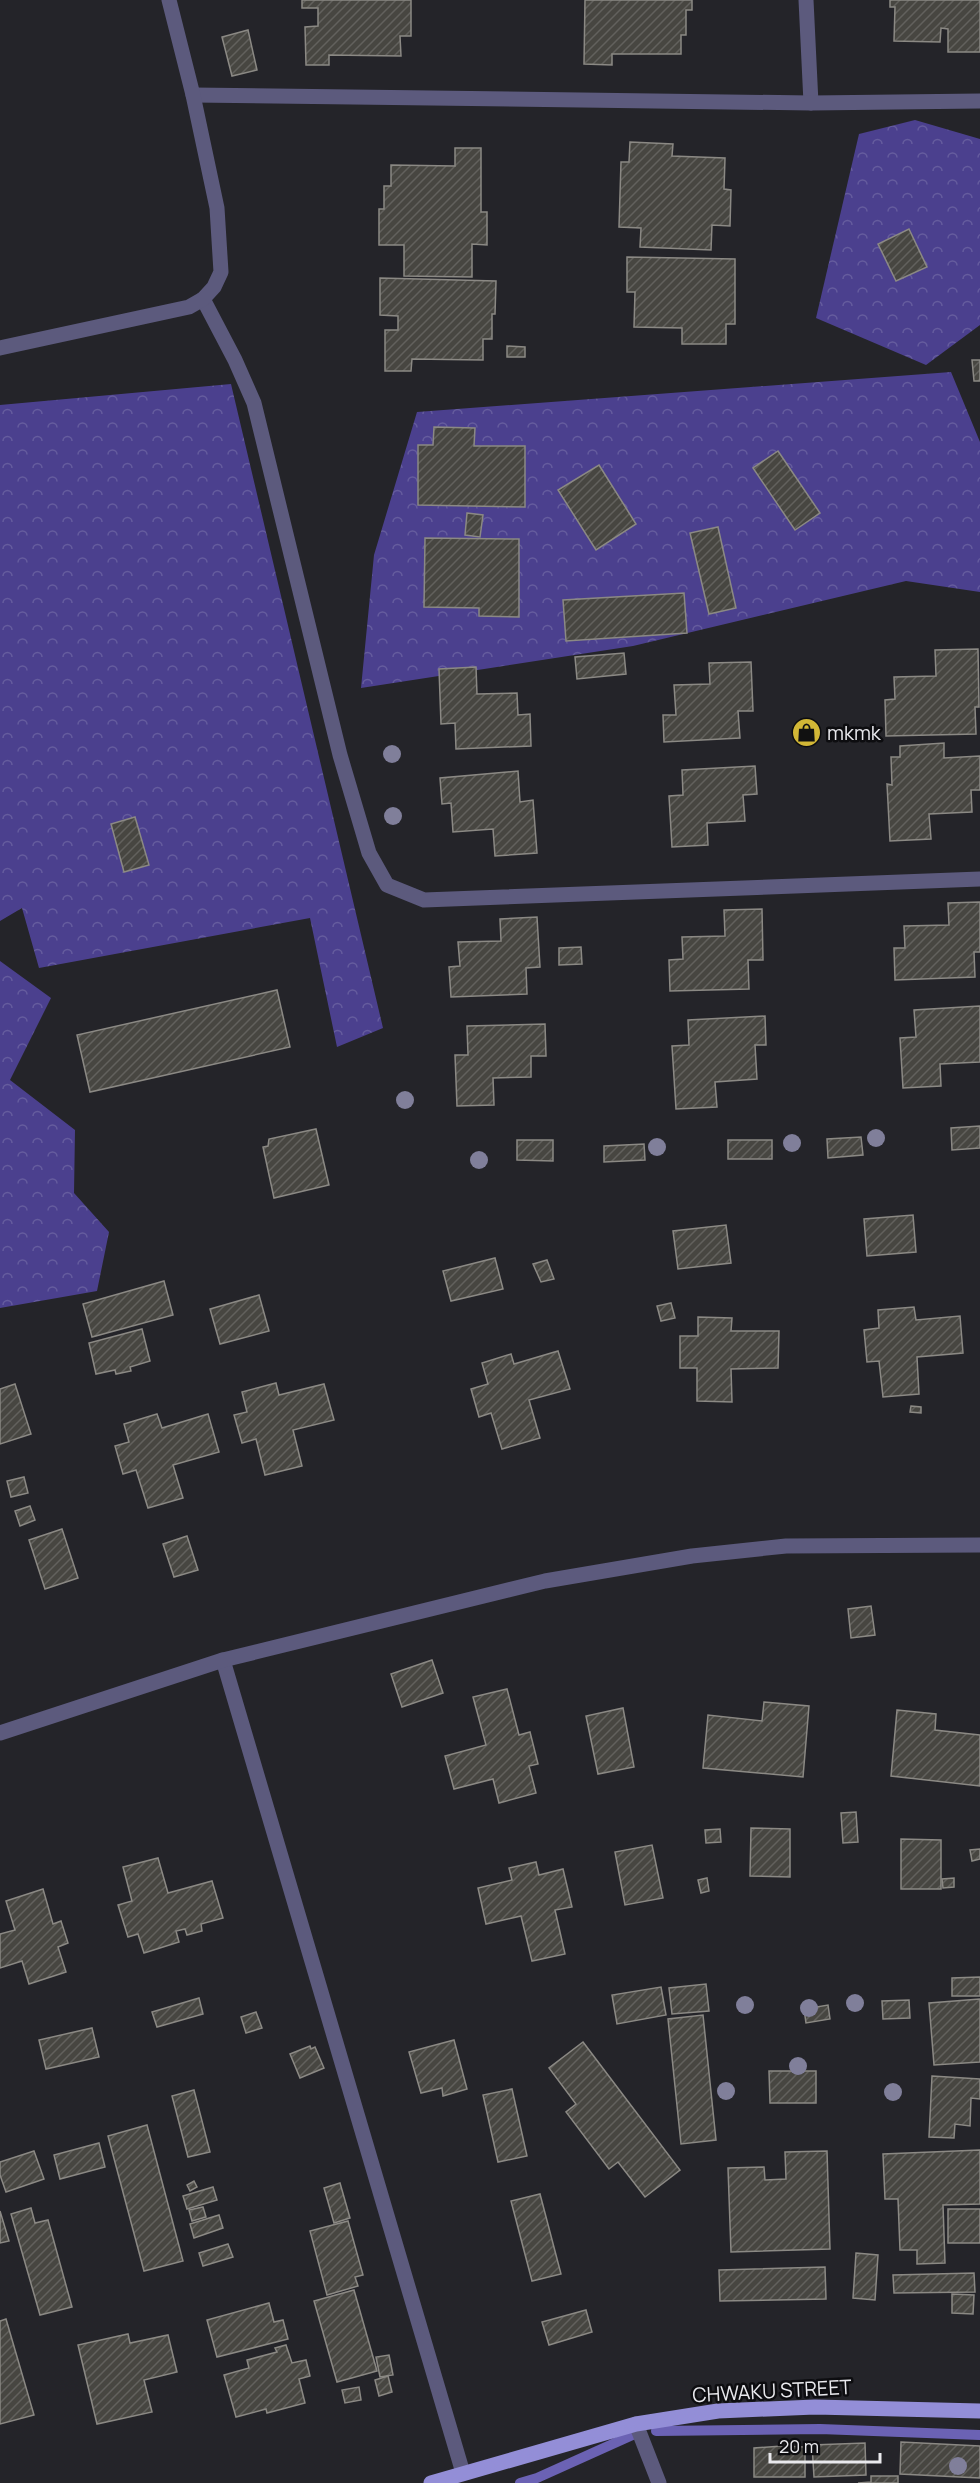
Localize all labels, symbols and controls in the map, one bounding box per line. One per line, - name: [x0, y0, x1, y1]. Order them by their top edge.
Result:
- shop icon: mkmk: [790, 717, 822, 749]
- place label: mkmk: [827, 719, 882, 746]
- street label: CHWAKU STREET: [692, 2373, 852, 2408]
- scale bar: [770, 2426, 880, 2464]
- text: 20 m: [779, 2434, 819, 2458]

